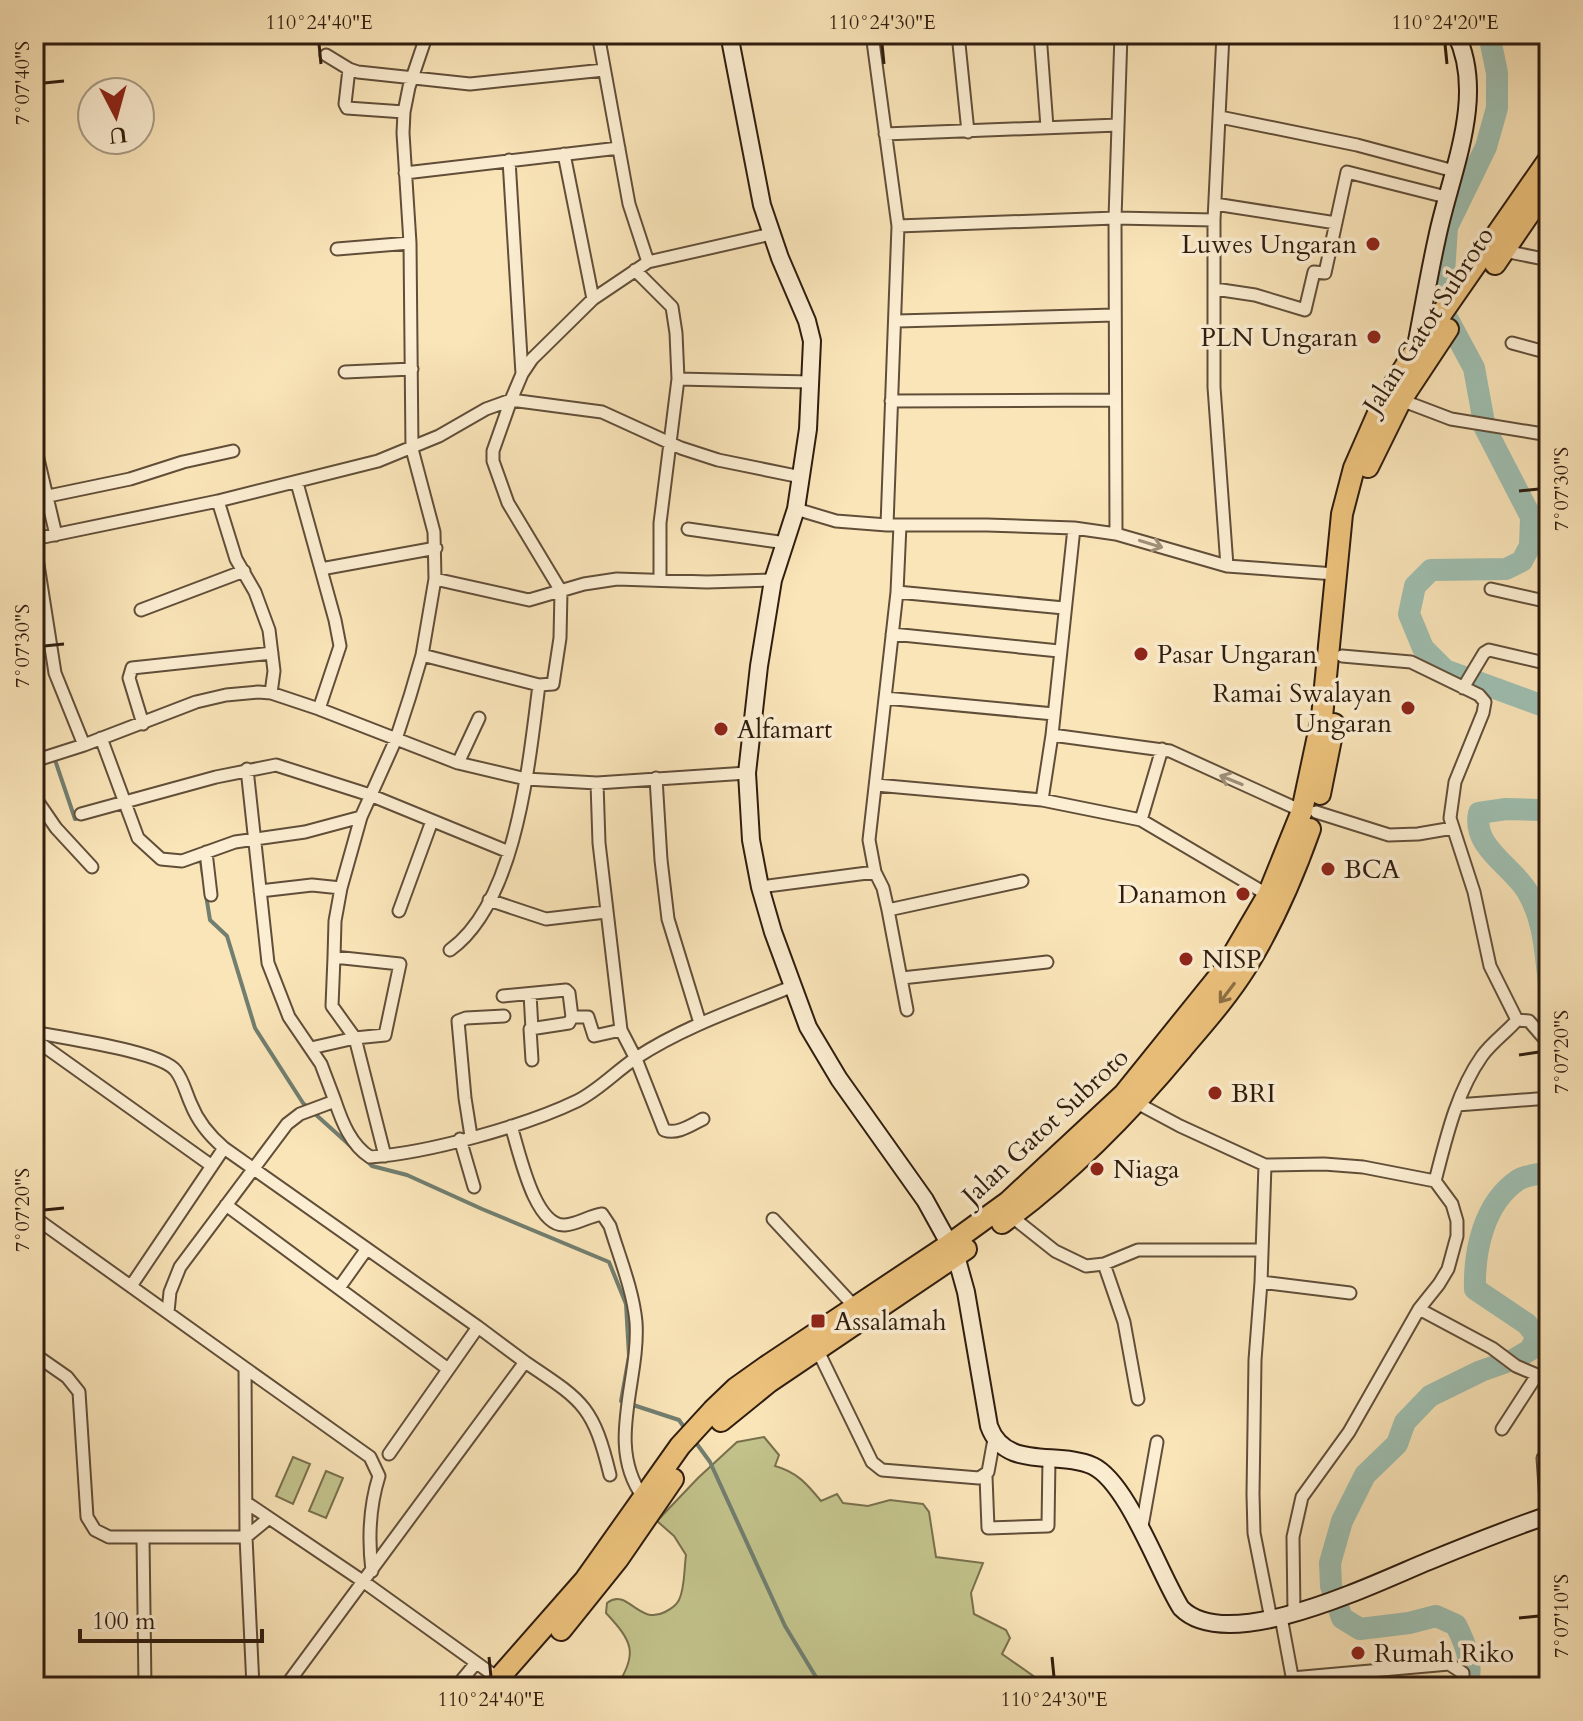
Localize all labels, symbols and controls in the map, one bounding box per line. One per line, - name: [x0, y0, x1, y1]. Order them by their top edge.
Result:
- text: 110°24'40"E: [266, 9, 372, 36]
- text: 110°24'30"E: [829, 9, 935, 36]
- text: 110°24'20"E: [1392, 9, 1498, 36]
- text: 7°07'40"S: [9, 41, 36, 125]
- north arrow: [76, 76, 156, 156]
- text: U: [107, 119, 128, 151]
- street label: Jalan Gatot Subroto: [1353, 220, 1502, 424]
- place label: Luwes Ungaran: [1181, 227, 1357, 262]
- marker: Luwes Ungaran: [1364, 235, 1382, 253]
- place label: PLN Ungaran: [1200, 320, 1358, 355]
- marker: PLN Ungaran: [1365, 328, 1383, 346]
- text: 7°07'30"S: [1548, 447, 1575, 531]
- one-way arrow: [1137, 537, 1163, 552]
- text: 7°07'30"S: [9, 604, 36, 688]
- place label: Pasar Ungaran: [1157, 637, 1318, 672]
- marker: Pasar Ungaran: [1132, 645, 1150, 663]
- place label: Ramai Swalayan Ungaran: [1213, 676, 1392, 741]
- marker: Ramai Swalayan Ungaran: [1399, 699, 1417, 717]
- place label: Alfamart: [737, 712, 832, 747]
- marker: Alfamart: [712, 720, 730, 738]
- one-way arrow: [1219, 772, 1244, 786]
- place label: BCA: [1344, 852, 1401, 887]
- marker: BCA: [1319, 860, 1337, 878]
- place label: Danamon: [1118, 877, 1227, 912]
- marker: Danamon: [1234, 885, 1252, 903]
- place label: NISP: [1202, 942, 1261, 977]
- marker: NISP: [1177, 950, 1195, 968]
- one-way arrow: [1219, 982, 1236, 1003]
- text: 7°07'20"S: [1548, 1010, 1575, 1094]
- street label: Jalan Gatot Subroto: [952, 1040, 1136, 1216]
- place label: BRI: [1231, 1076, 1276, 1111]
- marker: BRI: [1206, 1084, 1224, 1102]
- place label: Niaga: [1113, 1152, 1180, 1187]
- marker: Niaga: [1088, 1160, 1106, 1178]
- text: 7°07'20"S: [9, 1168, 36, 1252]
- place label: Assalamah: [834, 1304, 946, 1339]
- marker: Assalamah: [809, 1312, 827, 1330]
- text: 7°07'10"S: [1548, 1574, 1575, 1658]
- scale bar: [80, 1593, 262, 1643]
- text: 100 m: [92, 1605, 156, 1638]
- place label: Rumah Riko: [1374, 1636, 1514, 1671]
- marker: Rumah Riko: [1349, 1644, 1367, 1662]
- text: 110°24'40"E: [438, 1686, 544, 1713]
- text: 110°24'30"E: [1001, 1686, 1107, 1713]

